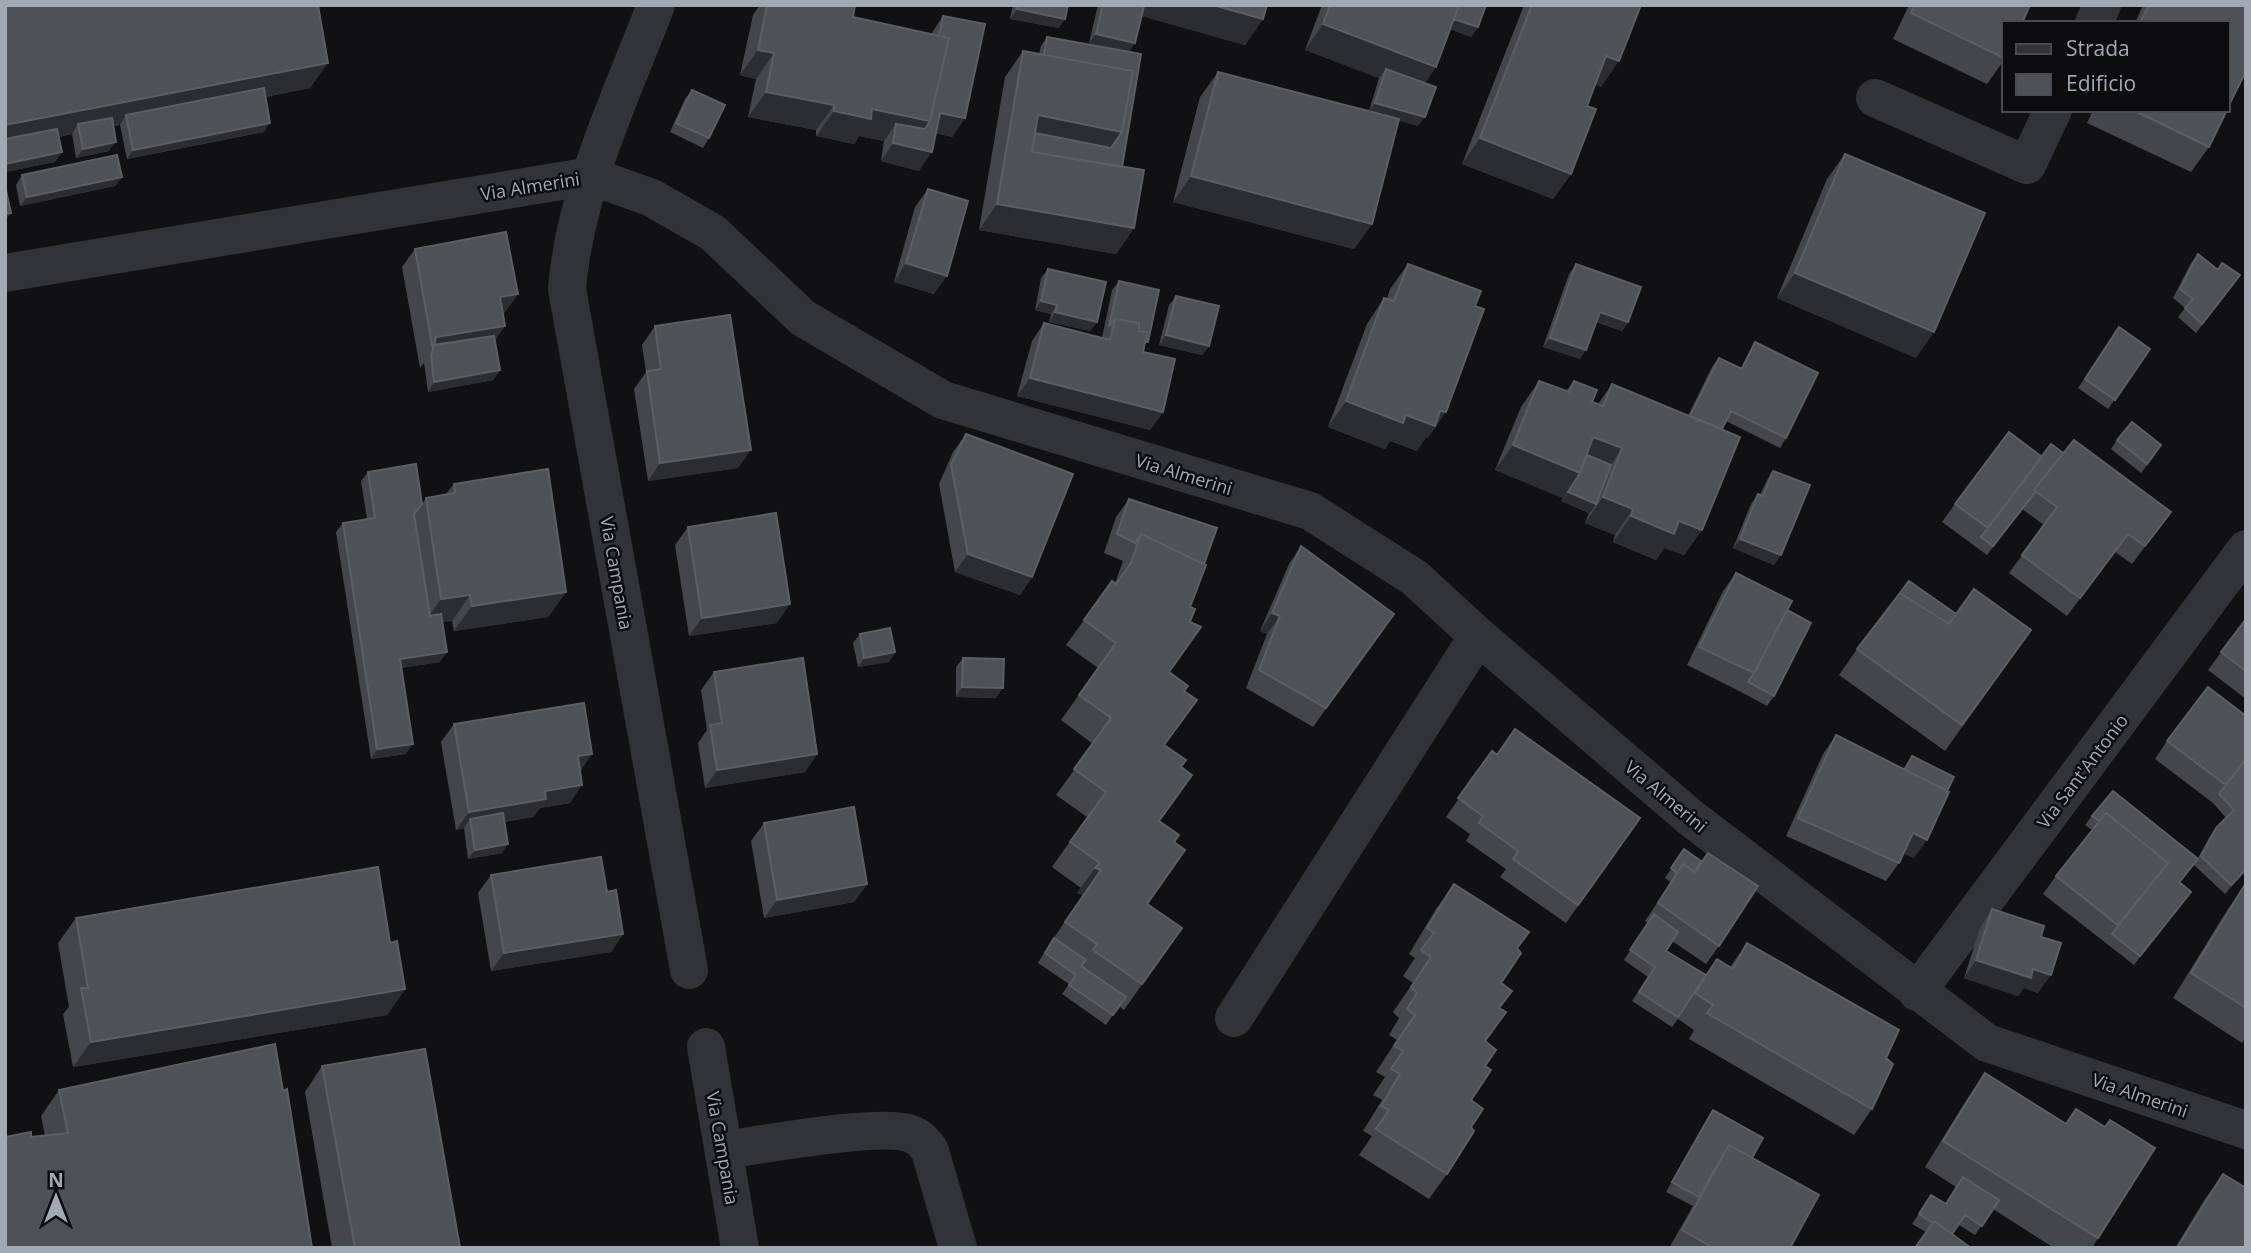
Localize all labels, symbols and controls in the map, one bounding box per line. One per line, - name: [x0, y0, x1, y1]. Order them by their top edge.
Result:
- legend: [2002, 21, 2230, 112]
- text: Strada: [2066, 34, 2130, 62]
- text: Edificio: [2066, 69, 2136, 97]
- street label: Via Almerini: [479, 166, 581, 206]
- street label: Via Almerini: [1133, 448, 1235, 500]
- street label: Via Campania: [595, 515, 639, 631]
- street label: Via Sant'Antonio: [2031, 709, 2133, 833]
- street label: Via Almerini: [1620, 755, 1712, 837]
- street label: Via Almerini: [2089, 1067, 2191, 1123]
- street label: Via Campania: [701, 1090, 745, 1206]
- north arrow: [21, 1162, 91, 1232]
- text: N: [48, 1167, 64, 1193]

